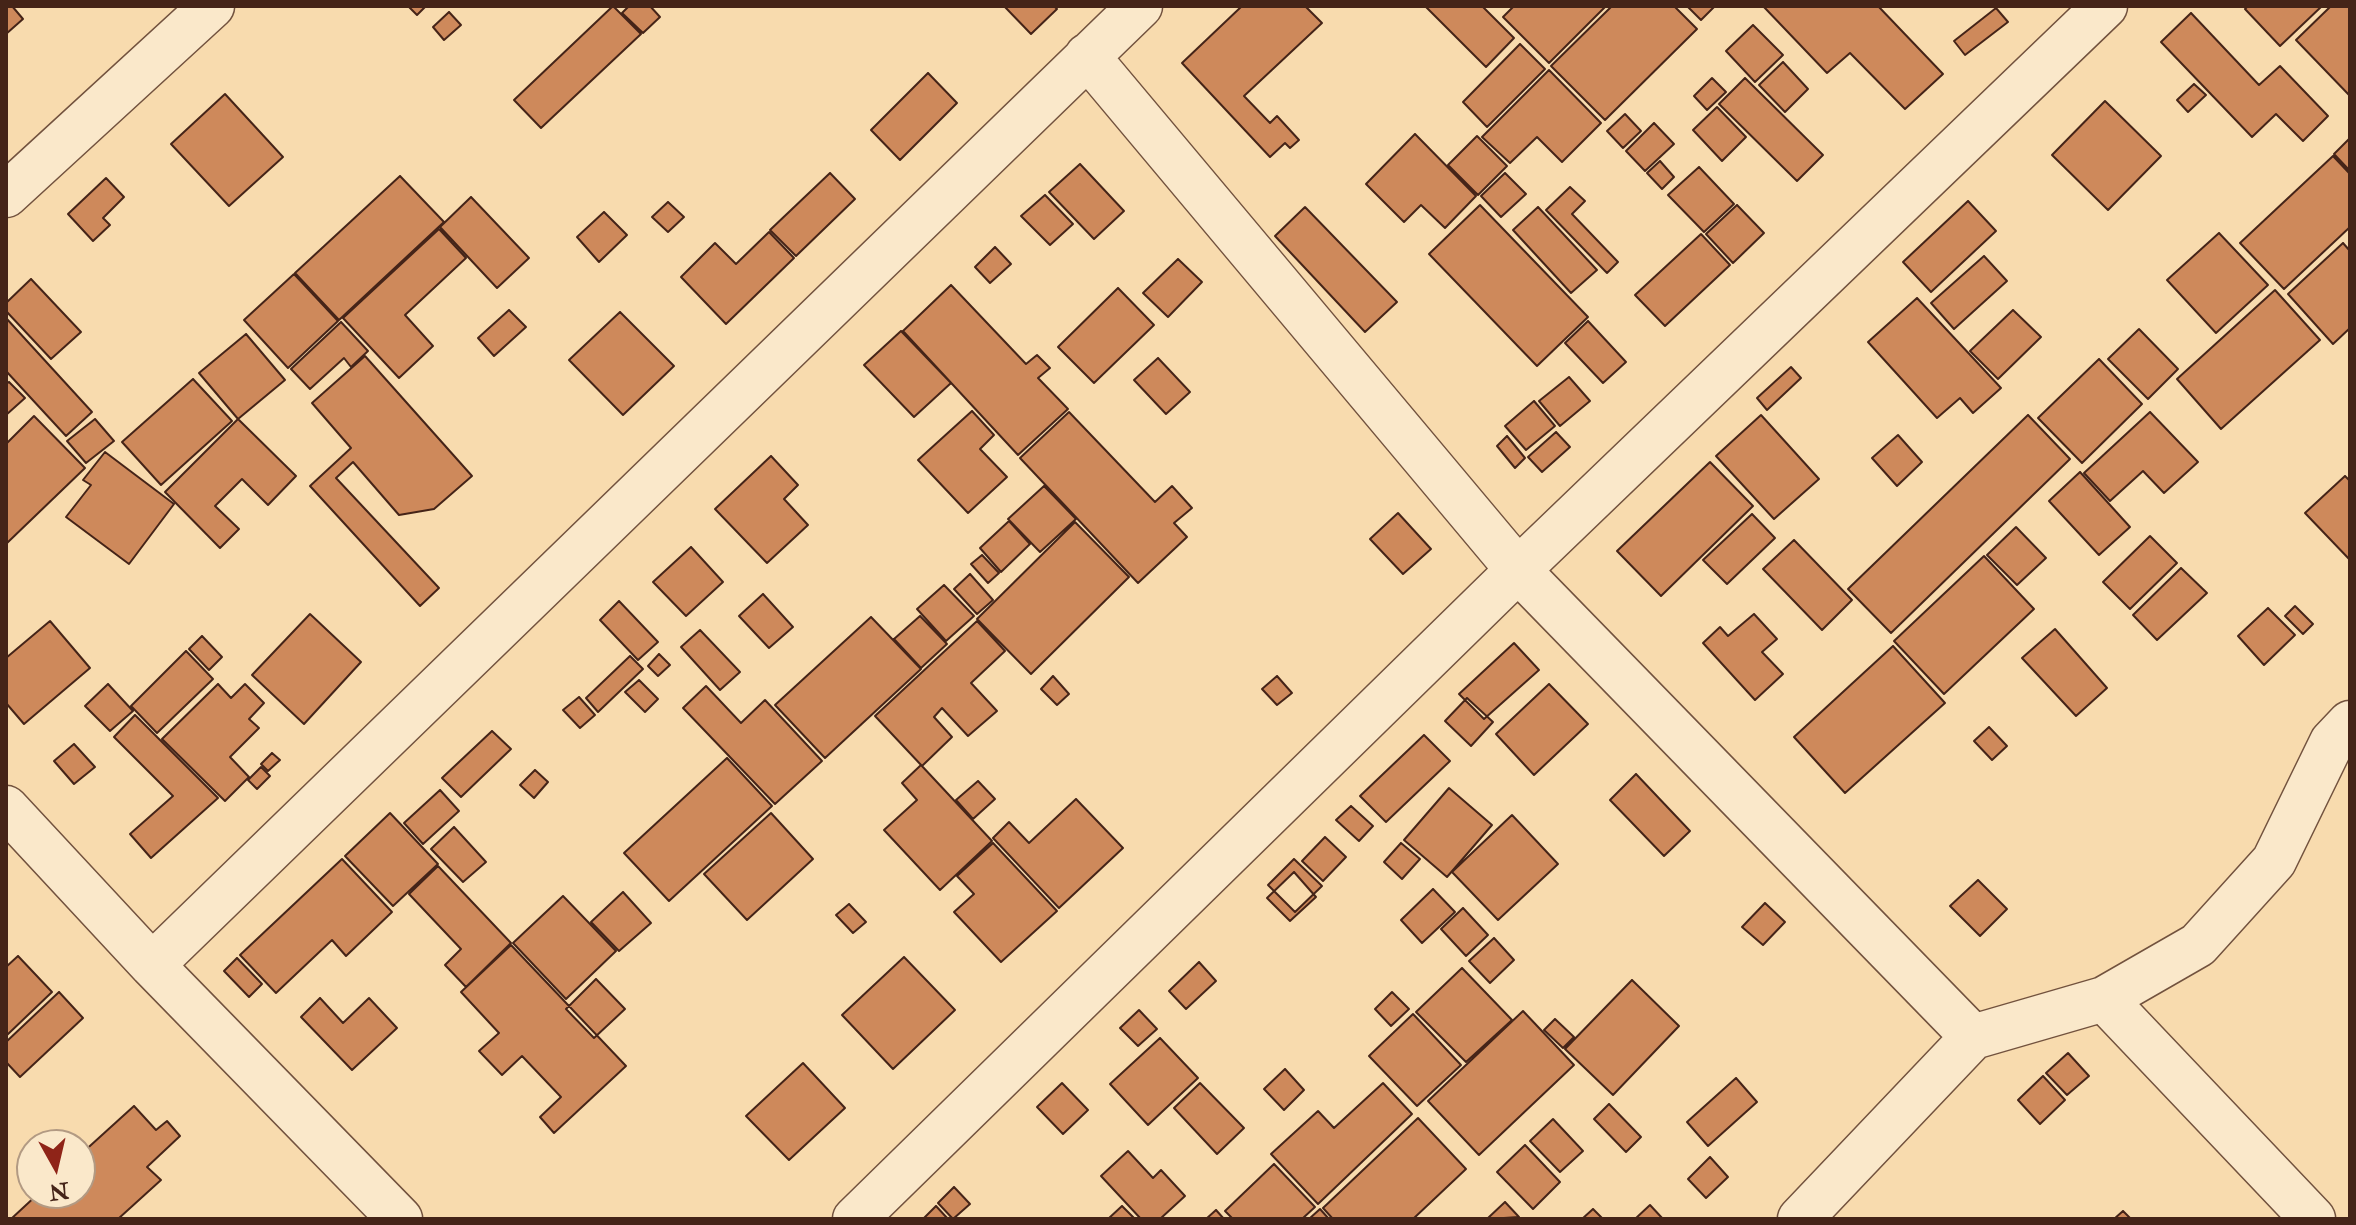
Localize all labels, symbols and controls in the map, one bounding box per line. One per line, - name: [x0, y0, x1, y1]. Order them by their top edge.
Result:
- north arrow: [16, 1129, 96, 1209]
- text: N: [47, 1176, 71, 1206]

